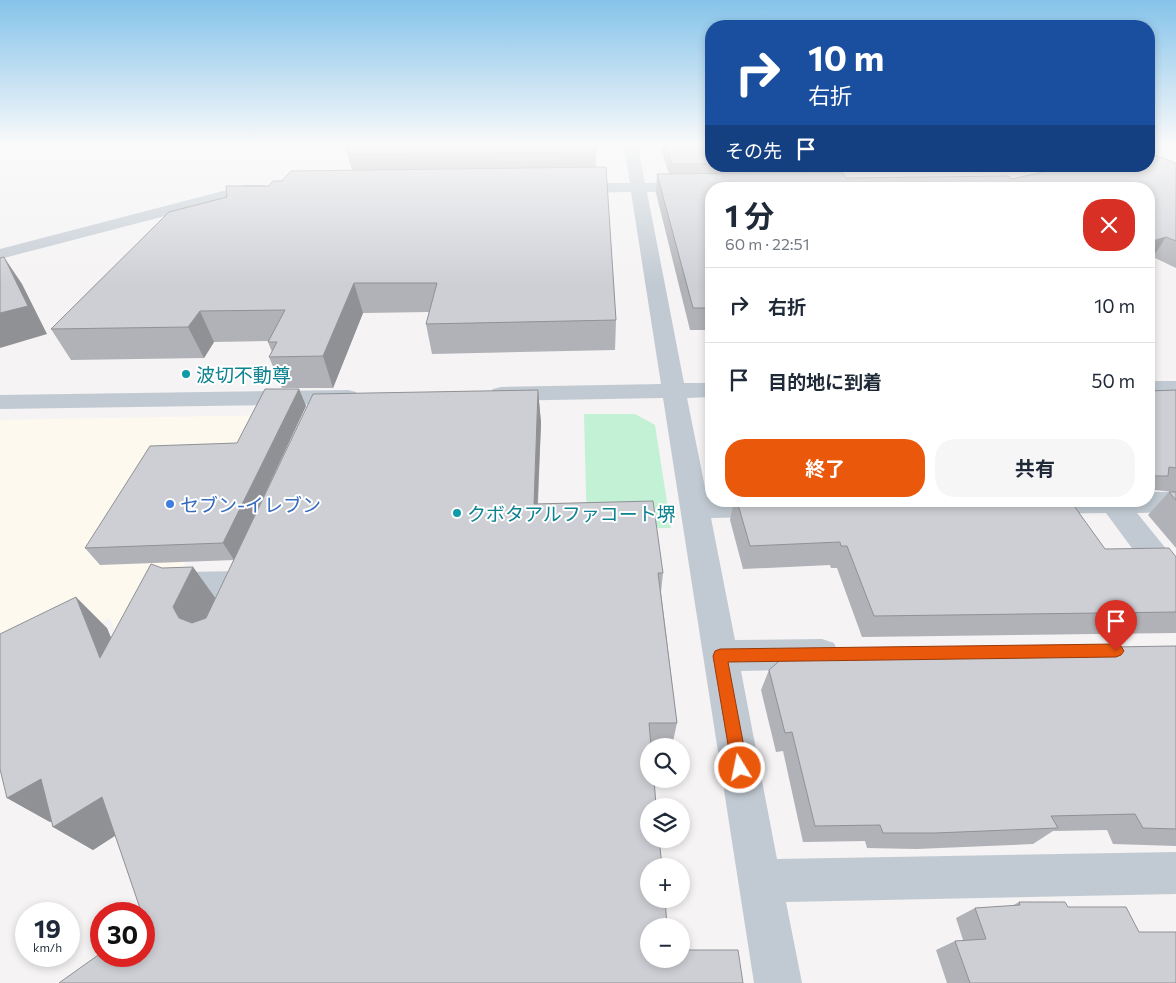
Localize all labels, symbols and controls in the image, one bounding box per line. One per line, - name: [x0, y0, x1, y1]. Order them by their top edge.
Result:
- text: 10 m: [808, 35, 884, 78]
- icon: right: [725, 40, 790, 105]
- text: 右折: [808, 82, 852, 109]
- icon: arrive: [792, 135, 820, 163]
- text: その先: [725, 139, 782, 162]
- text: 1 分: [725, 196, 774, 233]
- button: close: [1083, 199, 1135, 251]
- text: 60 m · 22:51: [725, 234, 810, 253]
- icon: right: [725, 291, 753, 319]
- text: 10 m: [1094, 294, 1135, 317]
- text: 右折: [768, 295, 806, 318]
- place label: 波切不動尊: [196, 363, 291, 386]
- icon: arrive: [725, 366, 753, 394]
- marker: 波切不動尊: [180, 368, 192, 380]
- text: 50 m: [1091, 369, 1135, 392]
- text: 目的地に到着: [768, 370, 882, 393]
- button: 終了: [725, 439, 925, 497]
- button: 共有: [935, 439, 1135, 497]
- place label: セブン-イレブン: [180, 493, 321, 516]
- marker: セブン-イレブン: [164, 498, 176, 510]
- place label: クボタアルファコート堺: [467, 502, 676, 525]
- marker: クボタアルファコート堺: [451, 507, 463, 519]
- pin: [1095, 600, 1137, 651]
- icon: arrive: [1102, 607, 1130, 635]
- map controls: [640, 738, 690, 968]
- button: search: [640, 738, 690, 788]
- position arrow: [713, 741, 765, 793]
- button: layers: [640, 798, 690, 848]
- button: +: [640, 858, 690, 908]
- speed limit sign: 30: [90, 902, 155, 967]
- text: 19: [34, 913, 61, 943]
- button: −: [640, 918, 690, 968]
- text: km/h: [33, 940, 62, 954]

